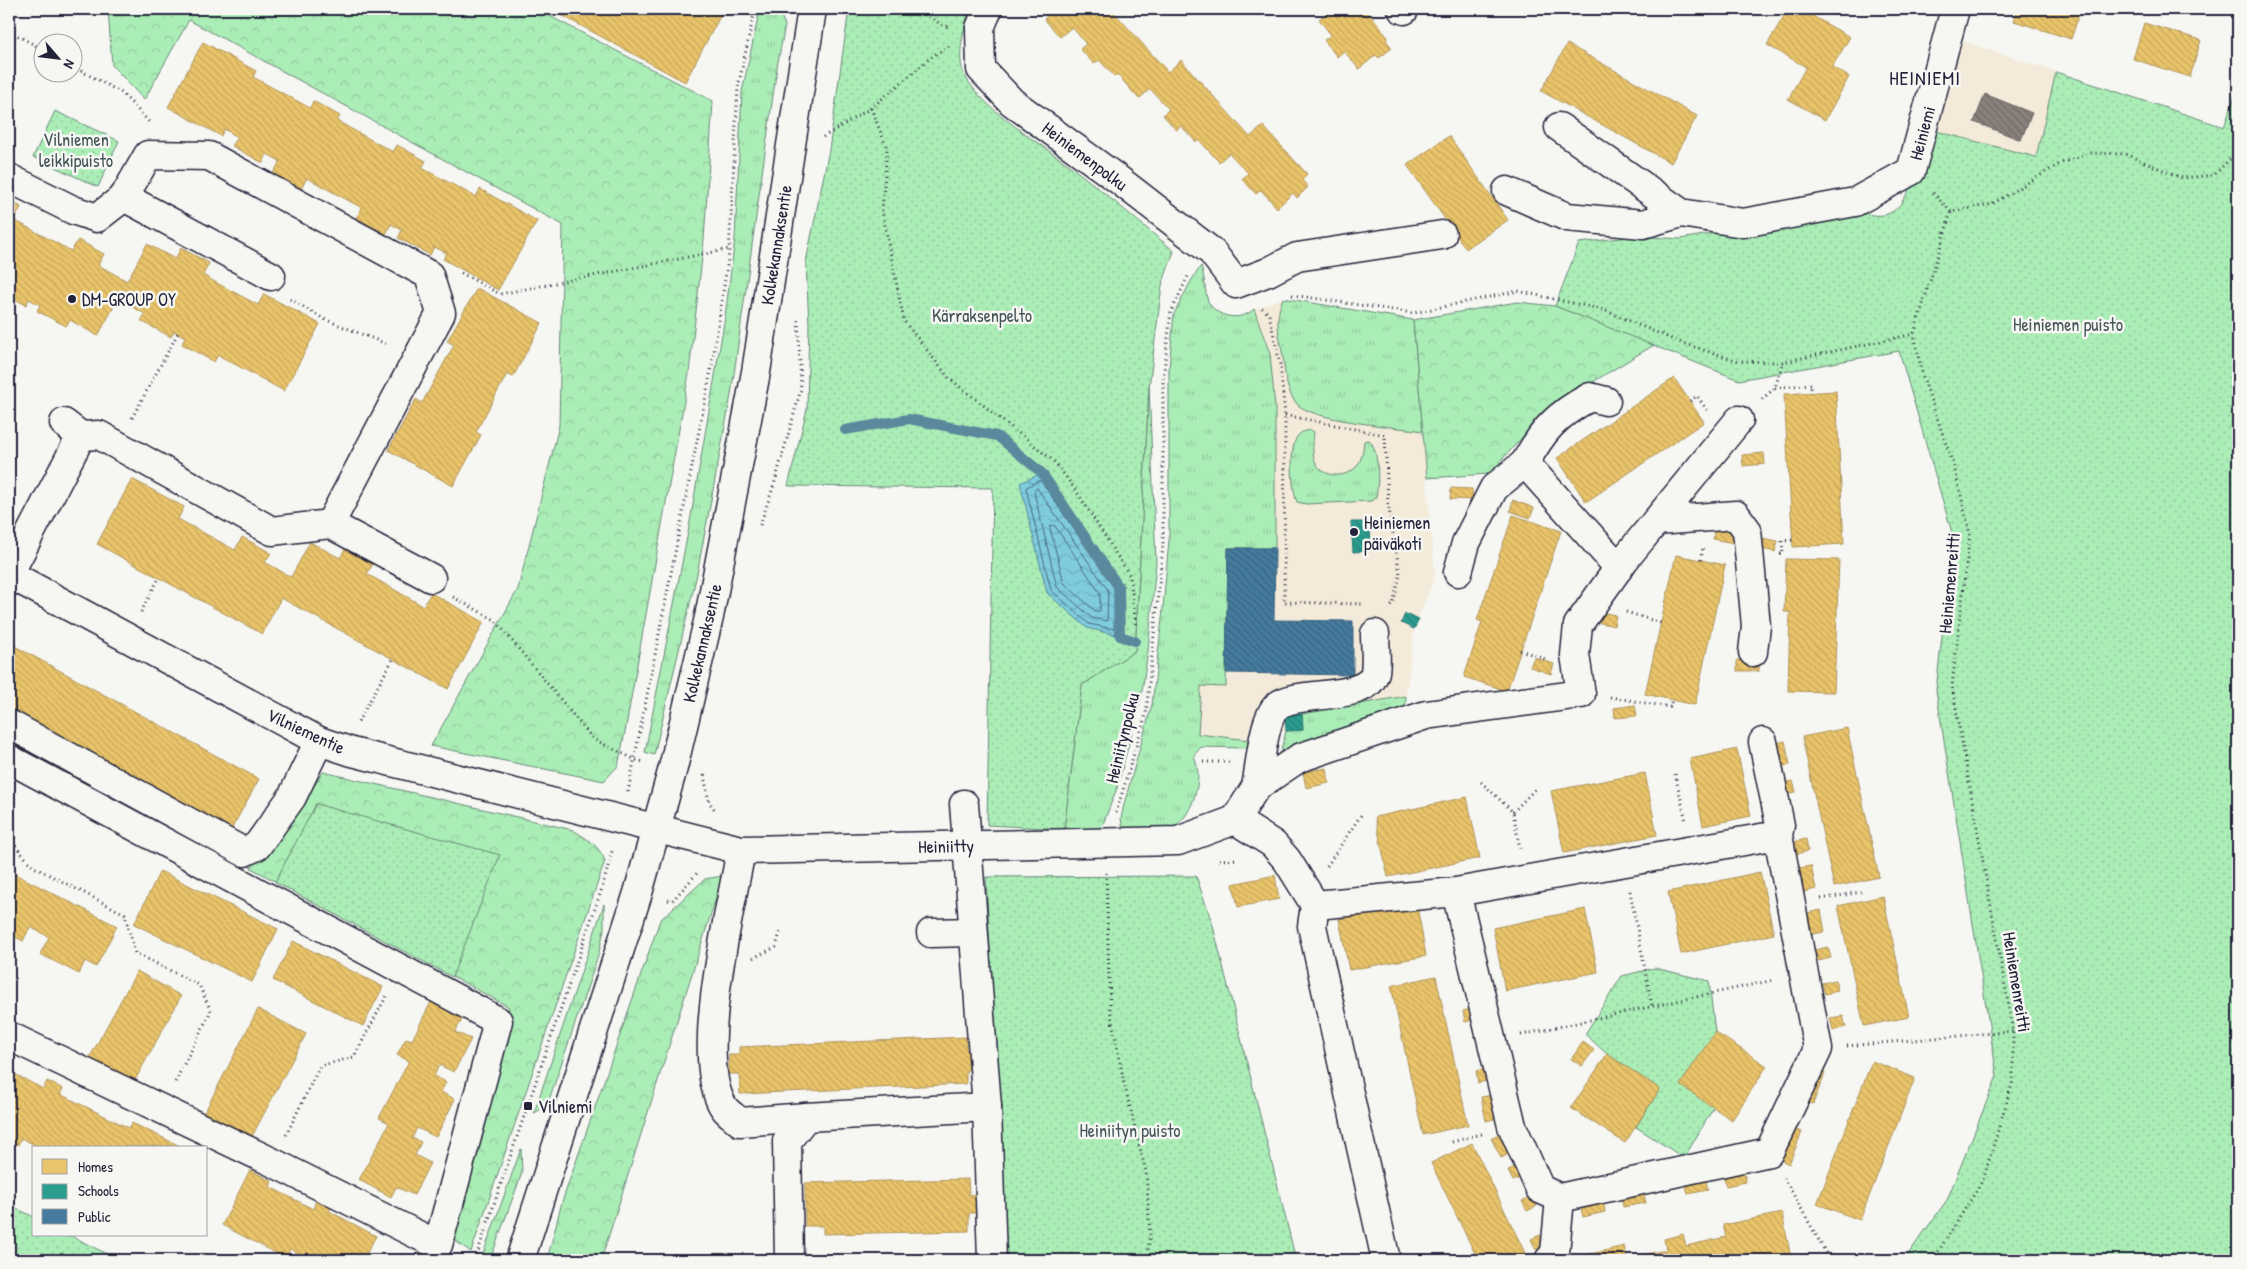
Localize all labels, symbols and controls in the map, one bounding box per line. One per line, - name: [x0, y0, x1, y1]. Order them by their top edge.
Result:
- north arrow: [32, 32, 82, 82]
- text: N: [60, 57, 80, 73]
- district label: HEINIEMI: [1889, 64, 1961, 91]
- street label: Heiniemi: [1903, 103, 1941, 163]
- street label: Heiniemenpolku: [1037, 116, 1133, 196]
- park label: Vilniemen leikkipuisto: [39, 127, 113, 173]
- street label: Kolkekannaksentie: [754, 183, 798, 307]
- place label: DM-GROUP OY: [82, 287, 176, 312]
- marker: DM-GROUP OY: [66, 293, 78, 305]
- park label: Kärraksenpelto: [932, 303, 1032, 328]
- park label: Heiniemen puisto: [2013, 312, 2123, 337]
- place label: Heiniemen päiväkoti: [1364, 510, 1431, 556]
- marker: Heiniemen päiväkoti: [1348, 526, 1360, 538]
- street label: Heiniemenreitti: [1932, 532, 1966, 634]
- street label: Kolkekannaksentie: [676, 581, 728, 705]
- street label: Heiniitynpolku: [1099, 690, 1145, 786]
- street label: Vilniementie: [263, 702, 349, 760]
- street label: Heiniitty: [918, 833, 975, 859]
- street label: Heiniemenreitti: [1997, 930, 2037, 1034]
- place label: Vilniemi: [538, 1094, 593, 1119]
- marker: Vilniemi: [522, 1100, 534, 1112]
- park label: Heiniityn puisto: [1079, 1118, 1181, 1143]
- legend: [32, 1146, 208, 1236]
- text: Homes: [78, 1156, 113, 1177]
- text: Schools: [78, 1180, 119, 1201]
- text: Public: [78, 1206, 111, 1227]

